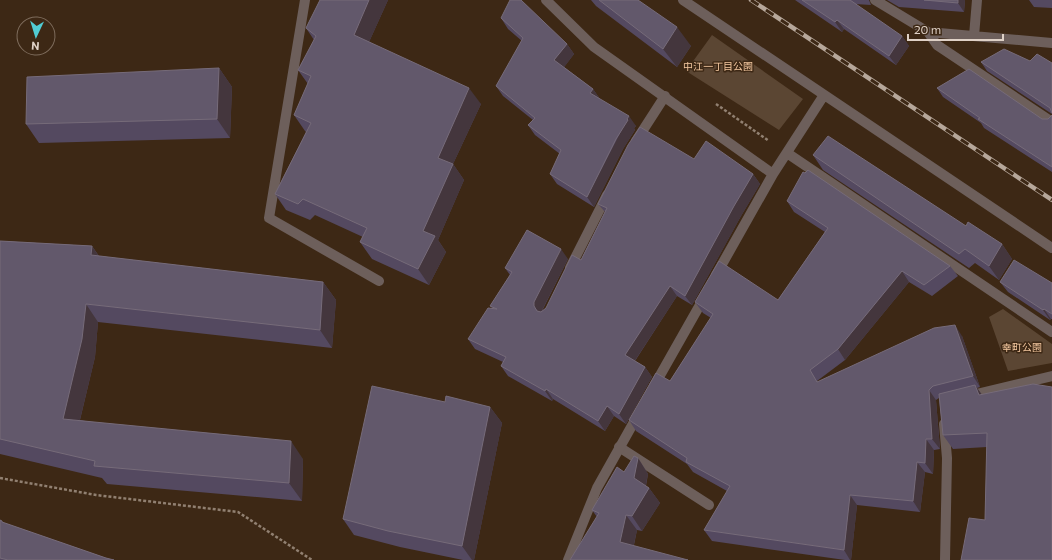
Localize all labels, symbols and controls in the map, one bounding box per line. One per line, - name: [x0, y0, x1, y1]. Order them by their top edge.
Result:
- north arrow: [16, 16, 56, 56]
- scale bar: [908, 16, 1003, 42]
- text: 20 m: [914, 22, 941, 36]
- text: N: [31, 40, 40, 53]
- park label: 中江一丁目公園: [683, 60, 753, 72]
- park label: 幸町公園: [1002, 341, 1042, 353]

